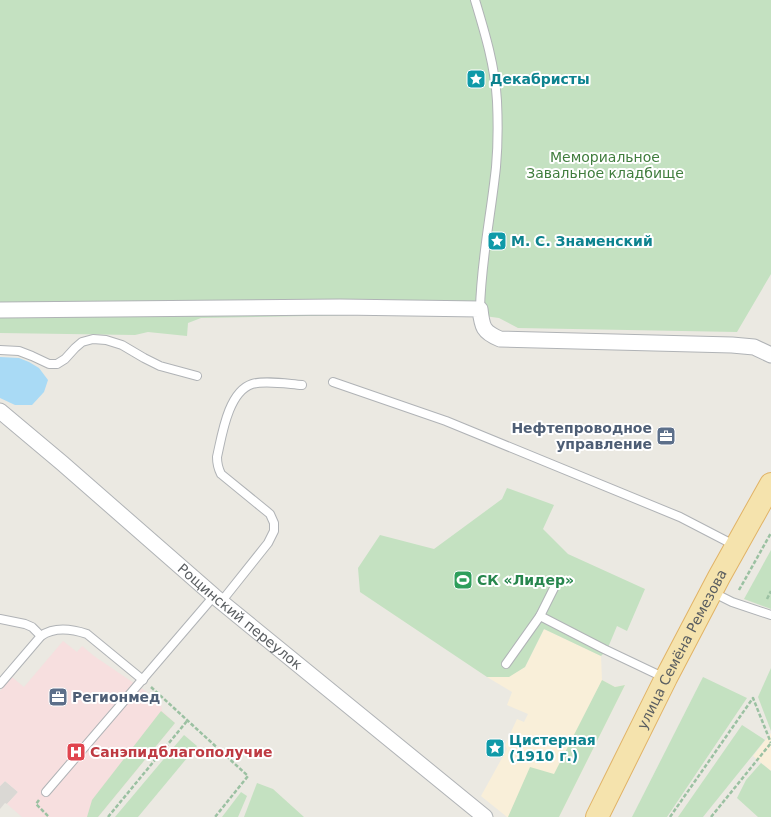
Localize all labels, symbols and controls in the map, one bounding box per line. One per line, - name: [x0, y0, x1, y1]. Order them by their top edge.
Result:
- place icon: Декабристы: [465, 68, 487, 90]
- place label: Декабристы: [490, 71, 590, 87]
- park label: Мемориальное Завальное кладбище: [526, 149, 684, 181]
- place icon: М. С. Знаменский: [486, 230, 508, 252]
- place label: М. С. Знаменский: [511, 233, 653, 249]
- place label: Нефтепроводное управление: [511, 420, 652, 452]
- office icon: Нефтепроводное управление: [655, 425, 677, 447]
- street label: Рощинский переулок: [175, 560, 306, 673]
- street label: улица Семёна Ремезова: [634, 566, 730, 732]
- sports icon: СК «Лидер»: [452, 569, 474, 591]
- place label: СК «Лидер»: [477, 572, 574, 588]
- office icon: Регионмед: [47, 686, 69, 708]
- place label: Регионмед: [72, 689, 160, 705]
- place label: Цистерная (1910 г.): [509, 732, 596, 764]
- place icon: Цистерная (1910 г.): [484, 737, 506, 759]
- hospital icon: Санэпидблагополучие: [65, 741, 87, 763]
- place label: Санэпидблагополучие: [90, 744, 272, 760]

